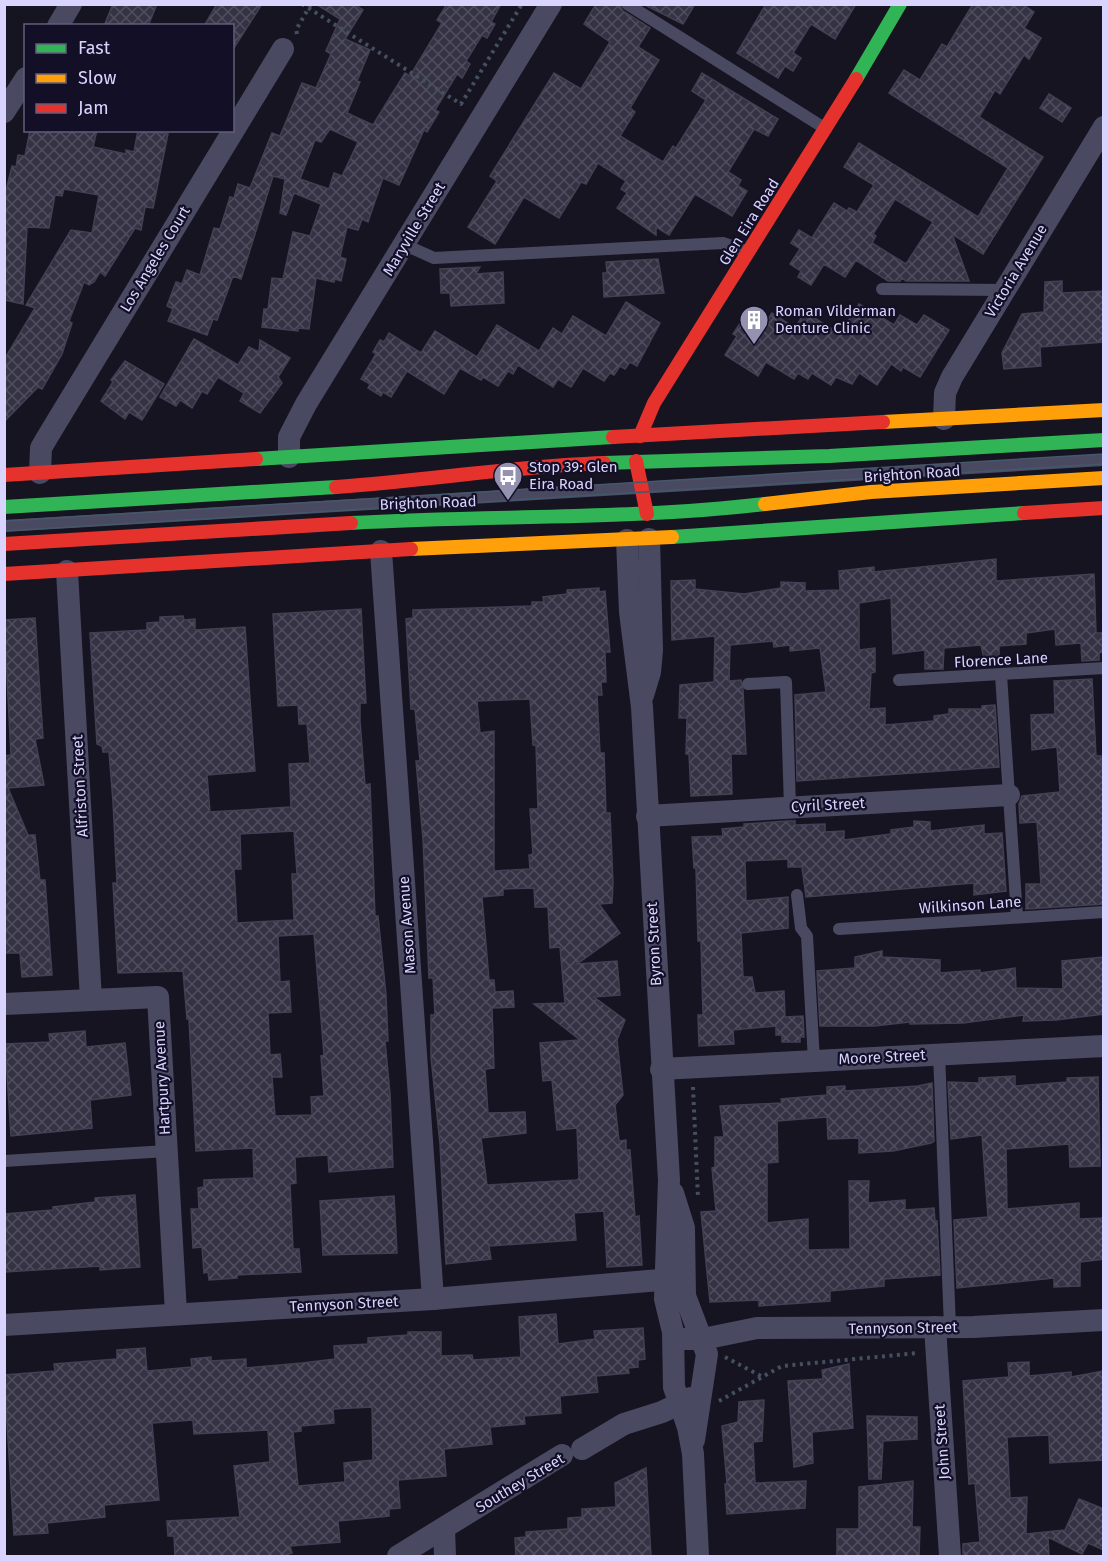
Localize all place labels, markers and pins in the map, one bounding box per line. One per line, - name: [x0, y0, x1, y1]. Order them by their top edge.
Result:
- place label: Roman Vilderman Denture Clinic: [775, 302, 896, 337]
- building icon: Roman Vilderman Denture Clinic: [738, 304, 770, 346]
- place label: Stop 39: Glen Eira Road: [529, 458, 618, 493]
- bus stop icon: Stop 39: Glen Eira Road: [492, 460, 524, 502]

